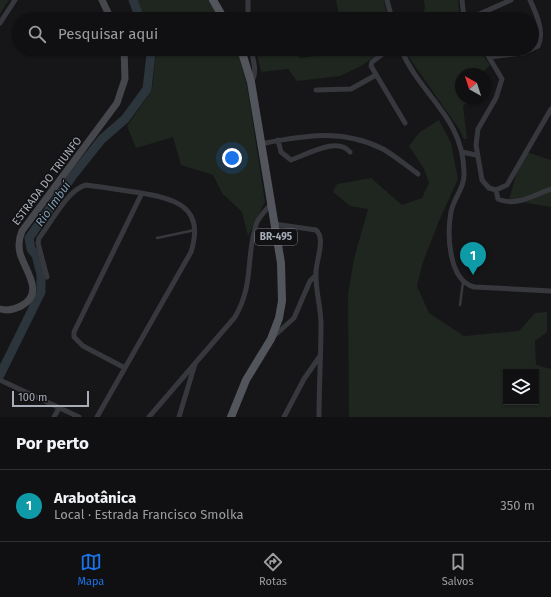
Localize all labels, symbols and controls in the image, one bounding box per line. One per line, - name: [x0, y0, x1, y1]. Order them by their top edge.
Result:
- search box: [12, 12, 539, 56]
- icon: search: [26, 23, 48, 45]
- text: Pesquisar aqui: [58, 25, 158, 43]
- north arrow: [455, 68, 491, 104]
- street label: ESTRADA DO TRIUNFO: [10, 134, 84, 228]
- your location: [222, 148, 242, 168]
- water label: Rio Imbuí: [33, 178, 74, 229]
- road number: BR-495: [255, 229, 297, 245]
- pin: 1: [460, 242, 486, 275]
- map controls: [503, 369, 539, 405]
- button: layers: [503, 369, 539, 405]
- scale bar: [12, 389, 89, 408]
- text: 100 m: [18, 391, 47, 404]
- text: Por perto: [16, 433, 89, 454]
- text: Arabotânica: [54, 489, 136, 507]
- text: 1: [26, 498, 32, 513]
- text: 350 m: [500, 498, 535, 513]
- text: Local · Estrada Francisco Smolka: [54, 507, 243, 522]
- tab: Mapa: [77, 551, 104, 588]
- tab: Rotas: [259, 551, 287, 588]
- tab: Salvos: [442, 551, 474, 588]

